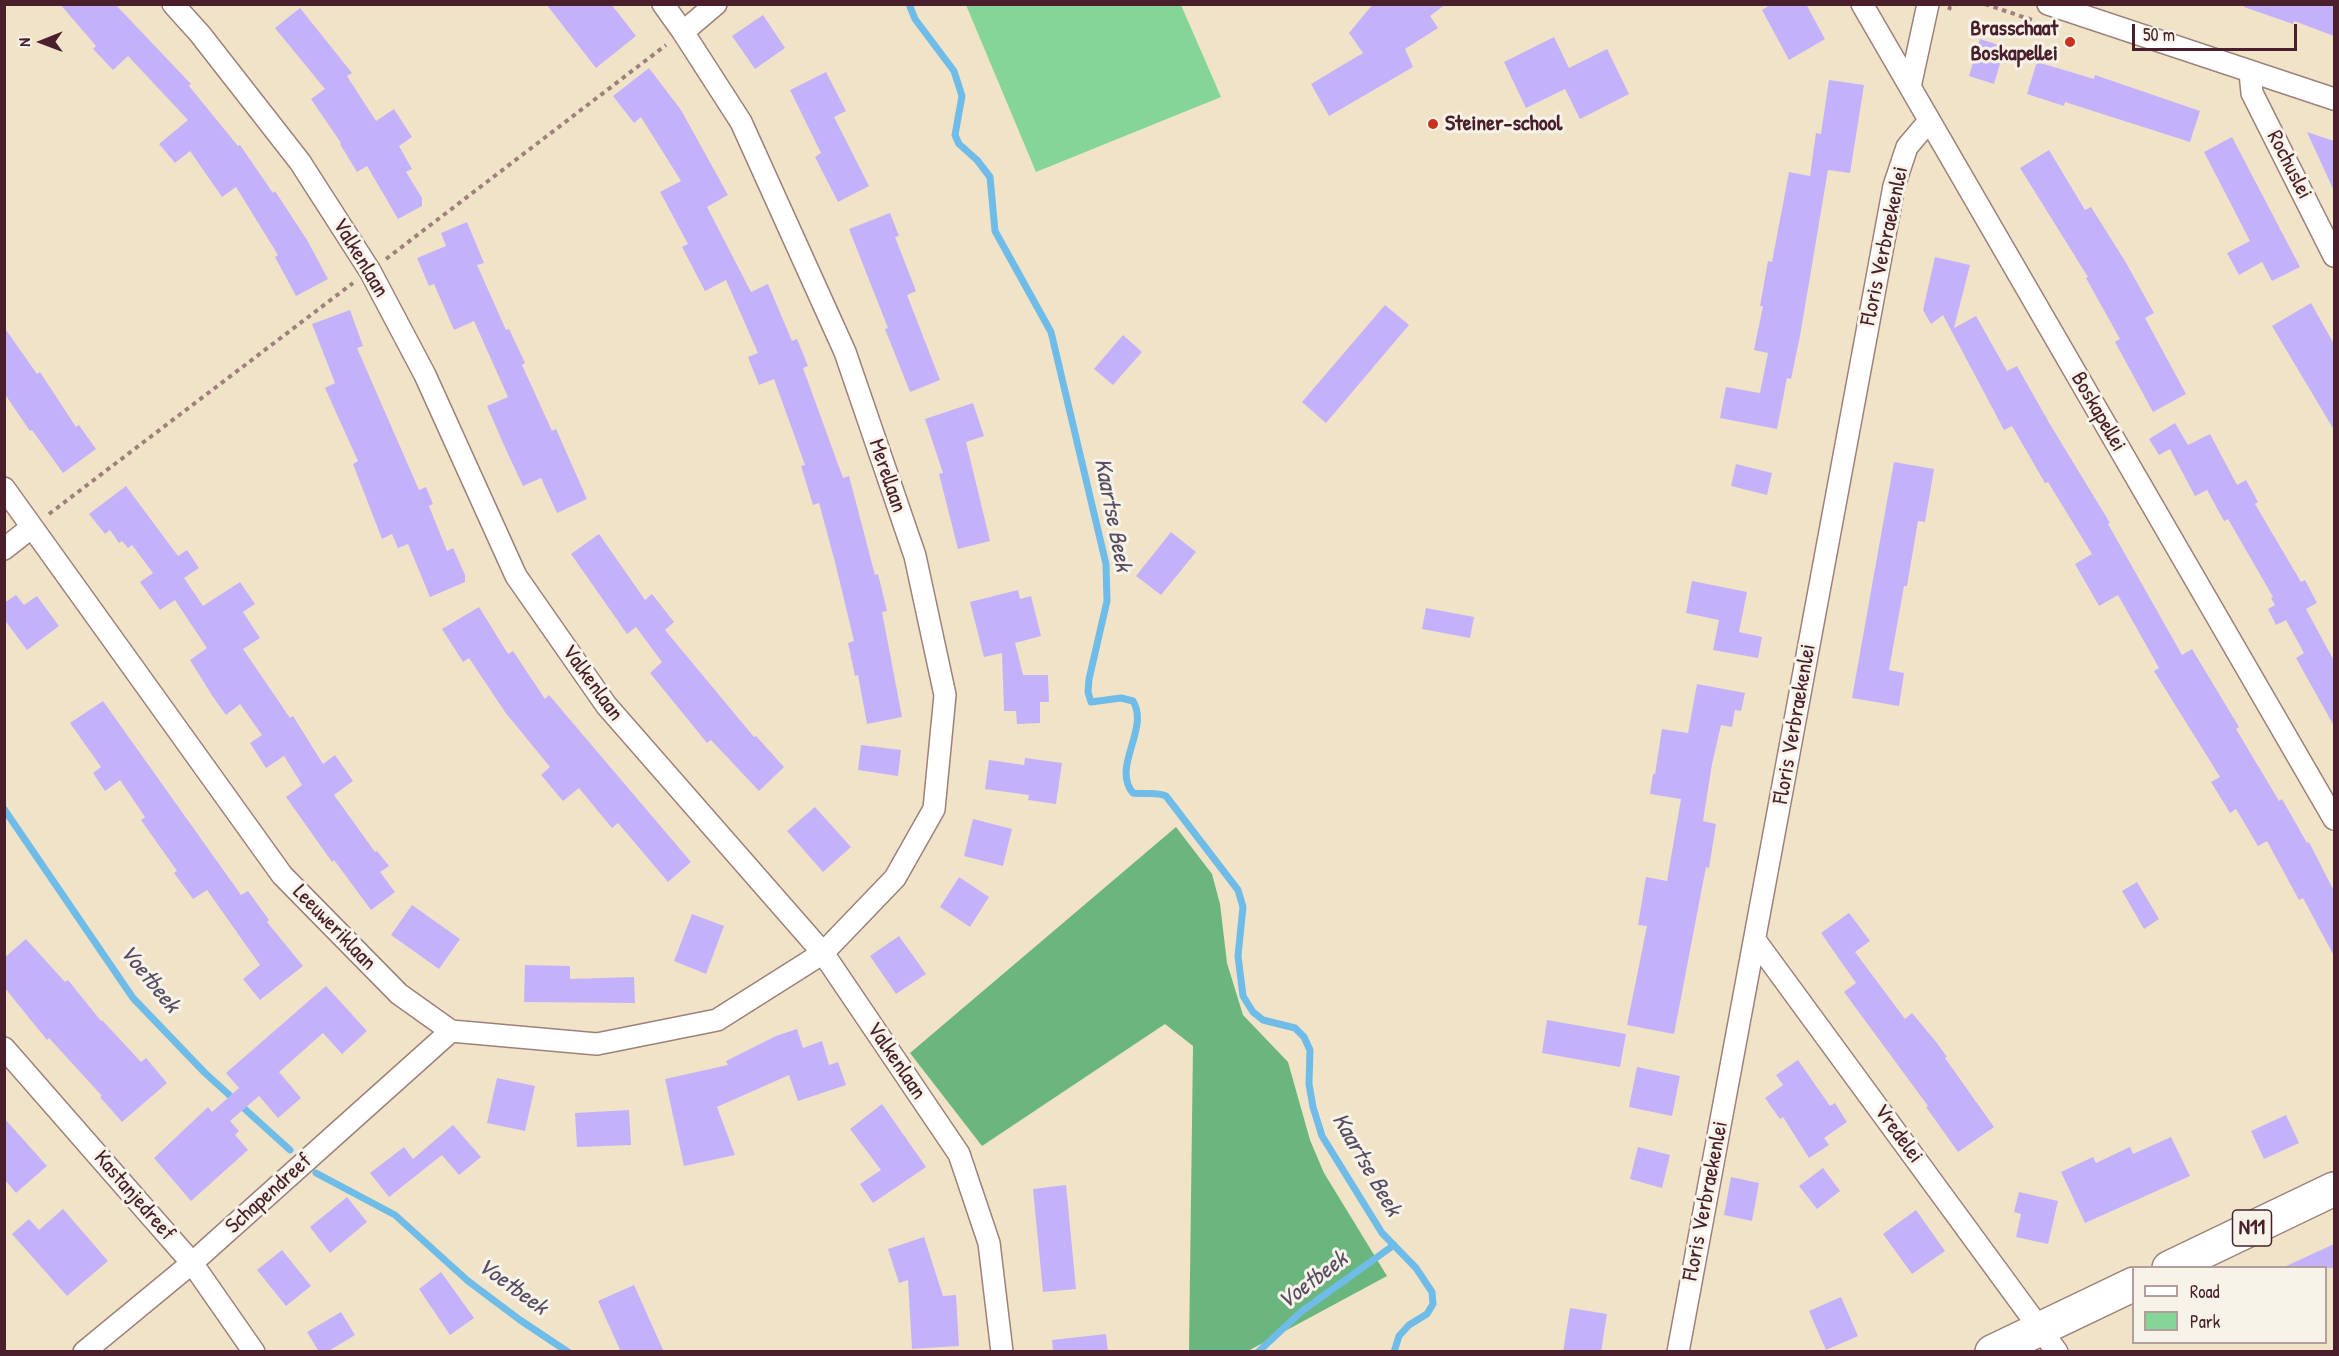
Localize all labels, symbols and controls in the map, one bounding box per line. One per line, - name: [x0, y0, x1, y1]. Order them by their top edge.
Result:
- north arrow: [12, 12, 72, 72]
- scale bar: [2135, 12, 2300, 50]
- place label: Brasschaat Boskapellei: [1970, 16, 2058, 68]
- text: 50 m: [2143, 22, 2175, 47]
- marker: Brasschaat Boskapellei: [2063, 35, 2077, 49]
- text: N: [13, 38, 35, 47]
- place label: Steiner-school: [1445, 111, 1562, 137]
- marker: Steiner-school: [1426, 117, 1440, 131]
- street label: Rochuslei: [2261, 126, 2317, 204]
- street label: Floris Verbraekenlei: [1855, 164, 1915, 328]
- street label: Valkenlaan: [326, 214, 394, 302]
- street label: Boskapellei: [2065, 367, 2131, 457]
- street label: Merellaan: [862, 436, 912, 516]
- water label: Kaartse Beek: [1087, 456, 1137, 574]
- street label: Valkenlaan: [556, 640, 628, 726]
- street label: Floris Verbraekenlei: [1768, 642, 1822, 806]
- street label: Leeuweriklaan: [287, 880, 381, 976]
- water label: Voetbeek: [113, 939, 185, 1019]
- street label: Valkenlaan: [861, 1017, 931, 1105]
- street label: Vredelei: [1868, 1099, 1928, 1169]
- water label: Kaartse Beek: [1325, 1108, 1407, 1222]
- street label: Floris Verbraekenlei: [1678, 1119, 1734, 1283]
- street label: Kastanjedreef: [88, 1145, 180, 1247]
- street label: Schapendreef: [220, 1148, 318, 1240]
- road number: N11: [2232, 1210, 2272, 1246]
- water label: Voetbeek: [1272, 1245, 1354, 1317]
- water label: Voetbeek: [471, 1252, 553, 1322]
- legend: [2132, 1266, 2327, 1344]
- text: Road: [2190, 1279, 2220, 1304]
- text: Park: [2190, 1309, 2220, 1334]

